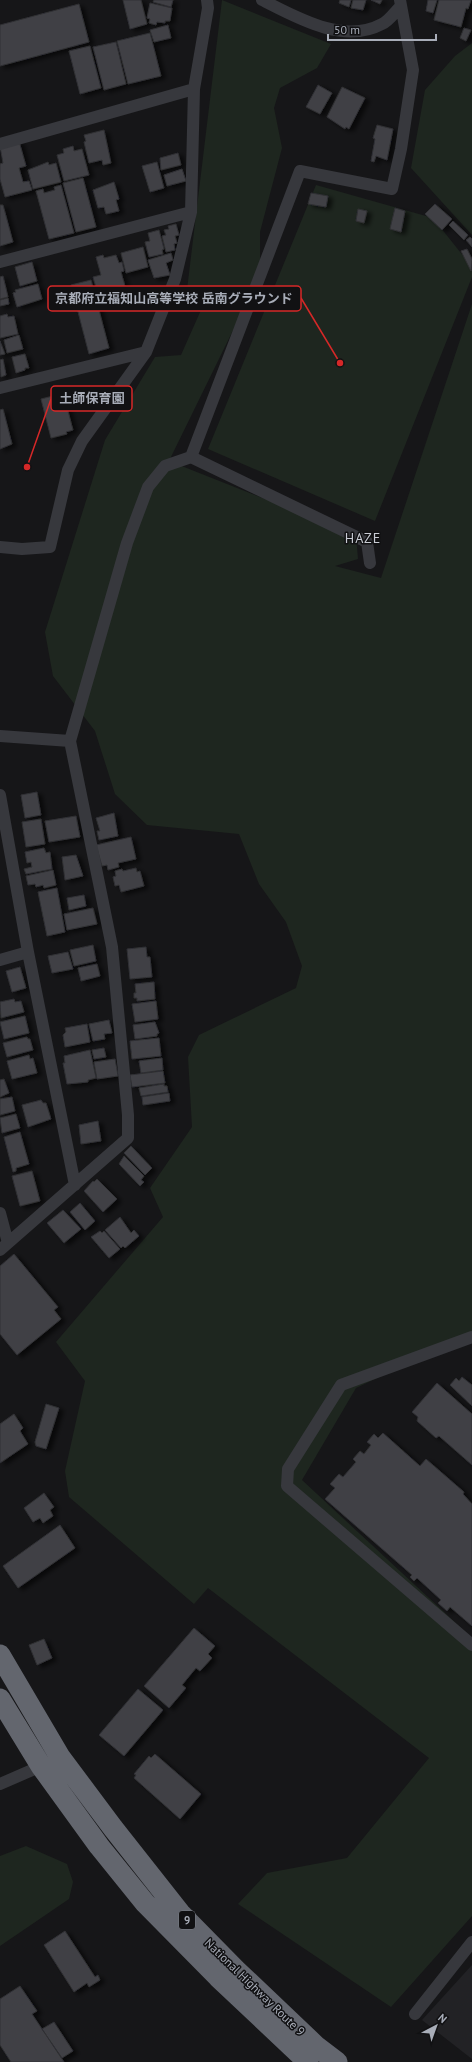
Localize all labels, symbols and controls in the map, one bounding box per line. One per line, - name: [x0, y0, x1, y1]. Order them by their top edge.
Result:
- scale bar: [328, 16, 436, 42]
- text: 50 m: [334, 22, 360, 37]
- callout: 京都府立福知山高等学校 岳南グラウンド: [48, 286, 301, 311]
- text: 京都府立福知山高等学校 岳南グラウンド: [55, 290, 293, 307]
- callout: 土師保育園: [51, 386, 132, 411]
- text: 土師保育園: [59, 390, 125, 407]
- district label: HAZE: [345, 529, 381, 547]
- road number: 9: [179, 1911, 195, 1929]
- street label: National Highway Route 9: [202, 1935, 308, 2039]
- north arrow: [416, 2006, 456, 2046]
- text: N: [435, 2011, 450, 2026]

